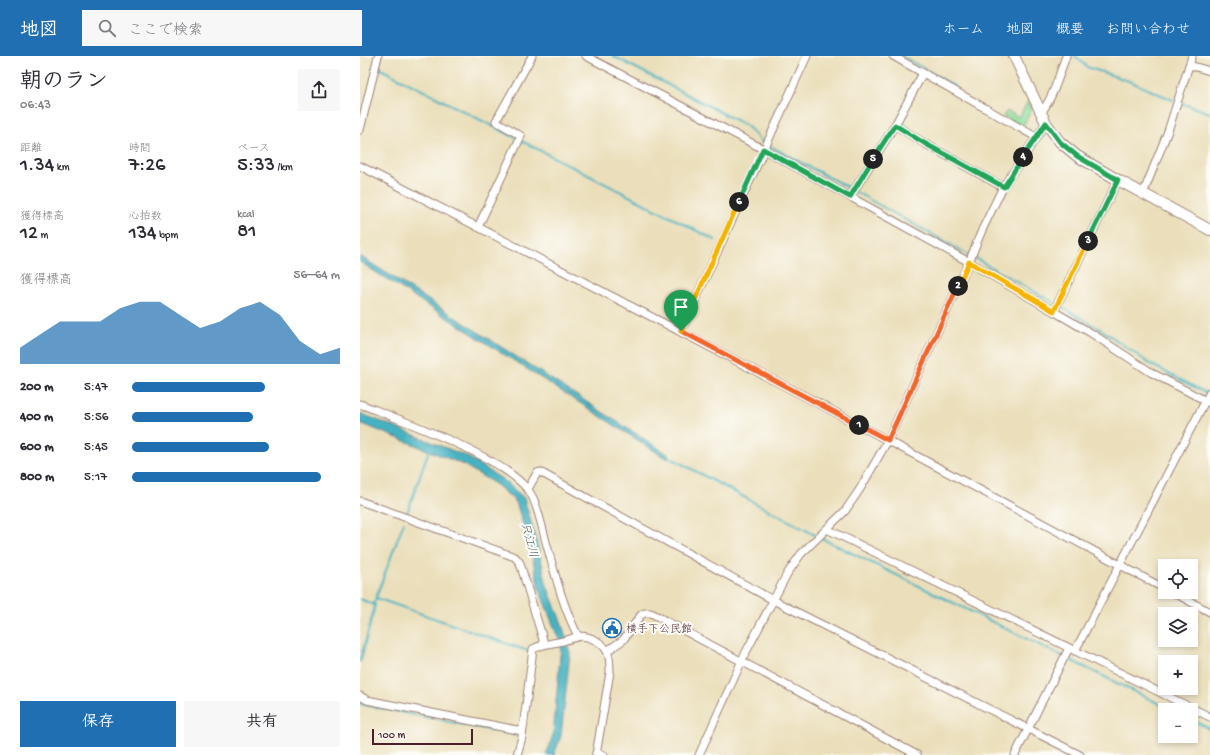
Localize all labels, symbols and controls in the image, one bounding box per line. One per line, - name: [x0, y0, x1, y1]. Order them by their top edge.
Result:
- search box: [82, 10, 362, 46]
- icon: search: [96, 17, 118, 39]
- text: 地図: [20, 20, 58, 43]
- text: ここで検索: [128, 22, 203, 40]
- text: ホーム: [943, 22, 984, 39]
- text: 地図: [1006, 22, 1034, 39]
- text: 概要: [1056, 22, 1084, 39]
- text: お問い合わせ: [1106, 22, 1190, 39]
- button: share: [298, 69, 340, 111]
- text: 朝のラン: [20, 70, 108, 96]
- text: 06:43: [20, 98, 51, 113]
- text: 距離: [20, 143, 42, 155]
- text: 時間: [129, 143, 151, 155]
- text: ペース: [237, 143, 270, 155]
- pin: 4: [1013, 147, 1033, 167]
- pin: 5: [863, 149, 883, 169]
- text: 4: [1020, 151, 1026, 163]
- text: 5: [870, 153, 876, 165]
- text: 1.34: [20, 155, 54, 178]
- text: 7:26: [129, 155, 165, 178]
- text: 5:33: [237, 155, 275, 178]
- text: km: [54, 162, 70, 174]
- text: /km: [275, 162, 293, 174]
- pin: 6: [729, 192, 749, 212]
- text: 6: [736, 196, 742, 208]
- text: kcal: [237, 209, 255, 221]
- text: 獲得標高: [20, 211, 64, 223]
- text: 心拍数: [129, 211, 162, 223]
- text: 81: [237, 221, 256, 244]
- text: 12: [20, 223, 38, 246]
- text: 134: [129, 223, 157, 246]
- text: m: [38, 230, 48, 242]
- text: bpm: [157, 230, 178, 242]
- pin: 3: [1078, 231, 1098, 251]
- text: 3: [1085, 235, 1091, 247]
- text: 56–64 m: [294, 268, 340, 283]
- text: 獲得標高: [20, 273, 72, 288]
- pin: 2: [948, 276, 968, 296]
- text: 2: [955, 280, 961, 292]
- pin: [664, 290, 698, 331]
- icon: arrive: [670, 296, 692, 318]
- text: 200 m: [20, 380, 53, 395]
- text: 5:47: [84, 380, 108, 395]
- text: 400 m: [20, 410, 53, 425]
- text: 5:56: [84, 410, 108, 425]
- pin: 1: [849, 415, 869, 435]
- text: 1: [857, 419, 861, 431]
- text: 600 m: [20, 440, 54, 455]
- text: 5:45: [84, 440, 108, 455]
- text: 800 m: [20, 470, 54, 485]
- text: 5:17: [84, 470, 107, 485]
- water label: 只江川: [517, 521, 540, 560]
- map controls: [1158, 559, 1198, 743]
- button: locate: [1158, 559, 1198, 599]
- button: layers: [1158, 607, 1198, 647]
- public building icon: 横手下公民館: [601, 617, 623, 639]
- place label: 横手下公民館: [626, 623, 692, 636]
- button: +: [1158, 655, 1198, 695]
- button: 保存: [20, 701, 176, 747]
- button: 共有: [184, 701, 340, 747]
- button: −: [1158, 703, 1198, 743]
- scale bar: [372, 727, 473, 746]
- text: 100 m: [378, 730, 405, 742]

